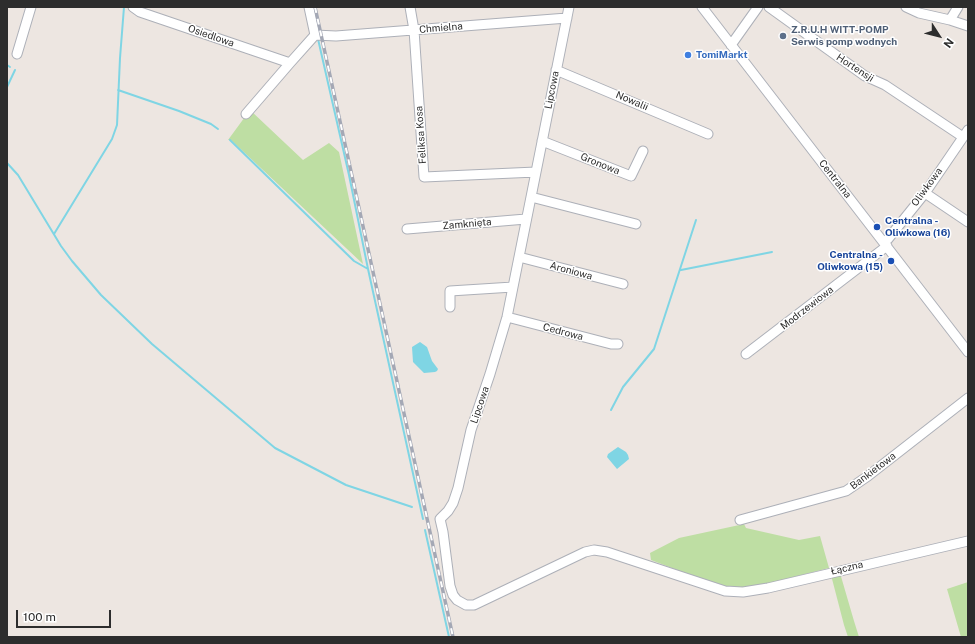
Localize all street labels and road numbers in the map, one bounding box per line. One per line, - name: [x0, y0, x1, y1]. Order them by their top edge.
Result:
- street label: Chmielna: [419, 20, 463, 36]
- street label: Osiedlowa: [186, 22, 236, 50]
- street label: Hortensji: [834, 51, 876, 85]
- street label: Lipcowa: [542, 70, 562, 110]
- street label: Nowalii: [614, 89, 650, 113]
- street label: Feliksa Kosa: [413, 106, 429, 164]
- street label: Gronowa: [579, 151, 621, 177]
- street label: Centralna: [816, 157, 854, 201]
- street label: Oliwkowa: [909, 165, 945, 209]
- street label: Zamknięta: [442, 216, 492, 232]
- street label: Aroniowa: [548, 260, 594, 282]
- street label: Modrzewiowa: [778, 284, 836, 332]
- street label: Cedrowa: [542, 321, 584, 343]
- street label: Lipcowa: [468, 385, 492, 425]
- street label: Bankietowa: [848, 450, 898, 492]
- street label: Łączna: [830, 558, 864, 578]

